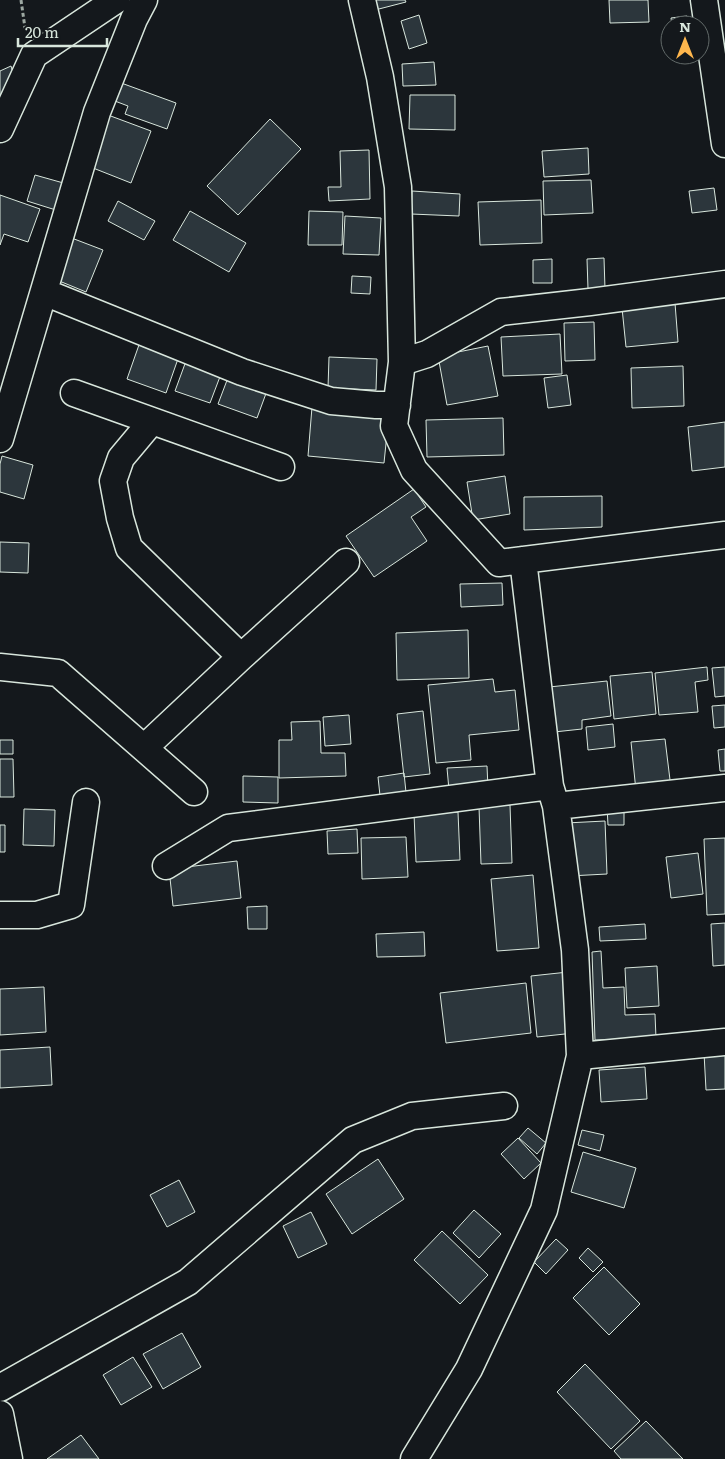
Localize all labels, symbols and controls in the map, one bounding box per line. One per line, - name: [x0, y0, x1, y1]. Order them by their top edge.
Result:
- scale bar: [18, 15, 106, 47]
- north arrow: [660, 15, 710, 65]
- text: N: [679, 16, 691, 36]
- text: 20 m: [25, 20, 59, 43]

